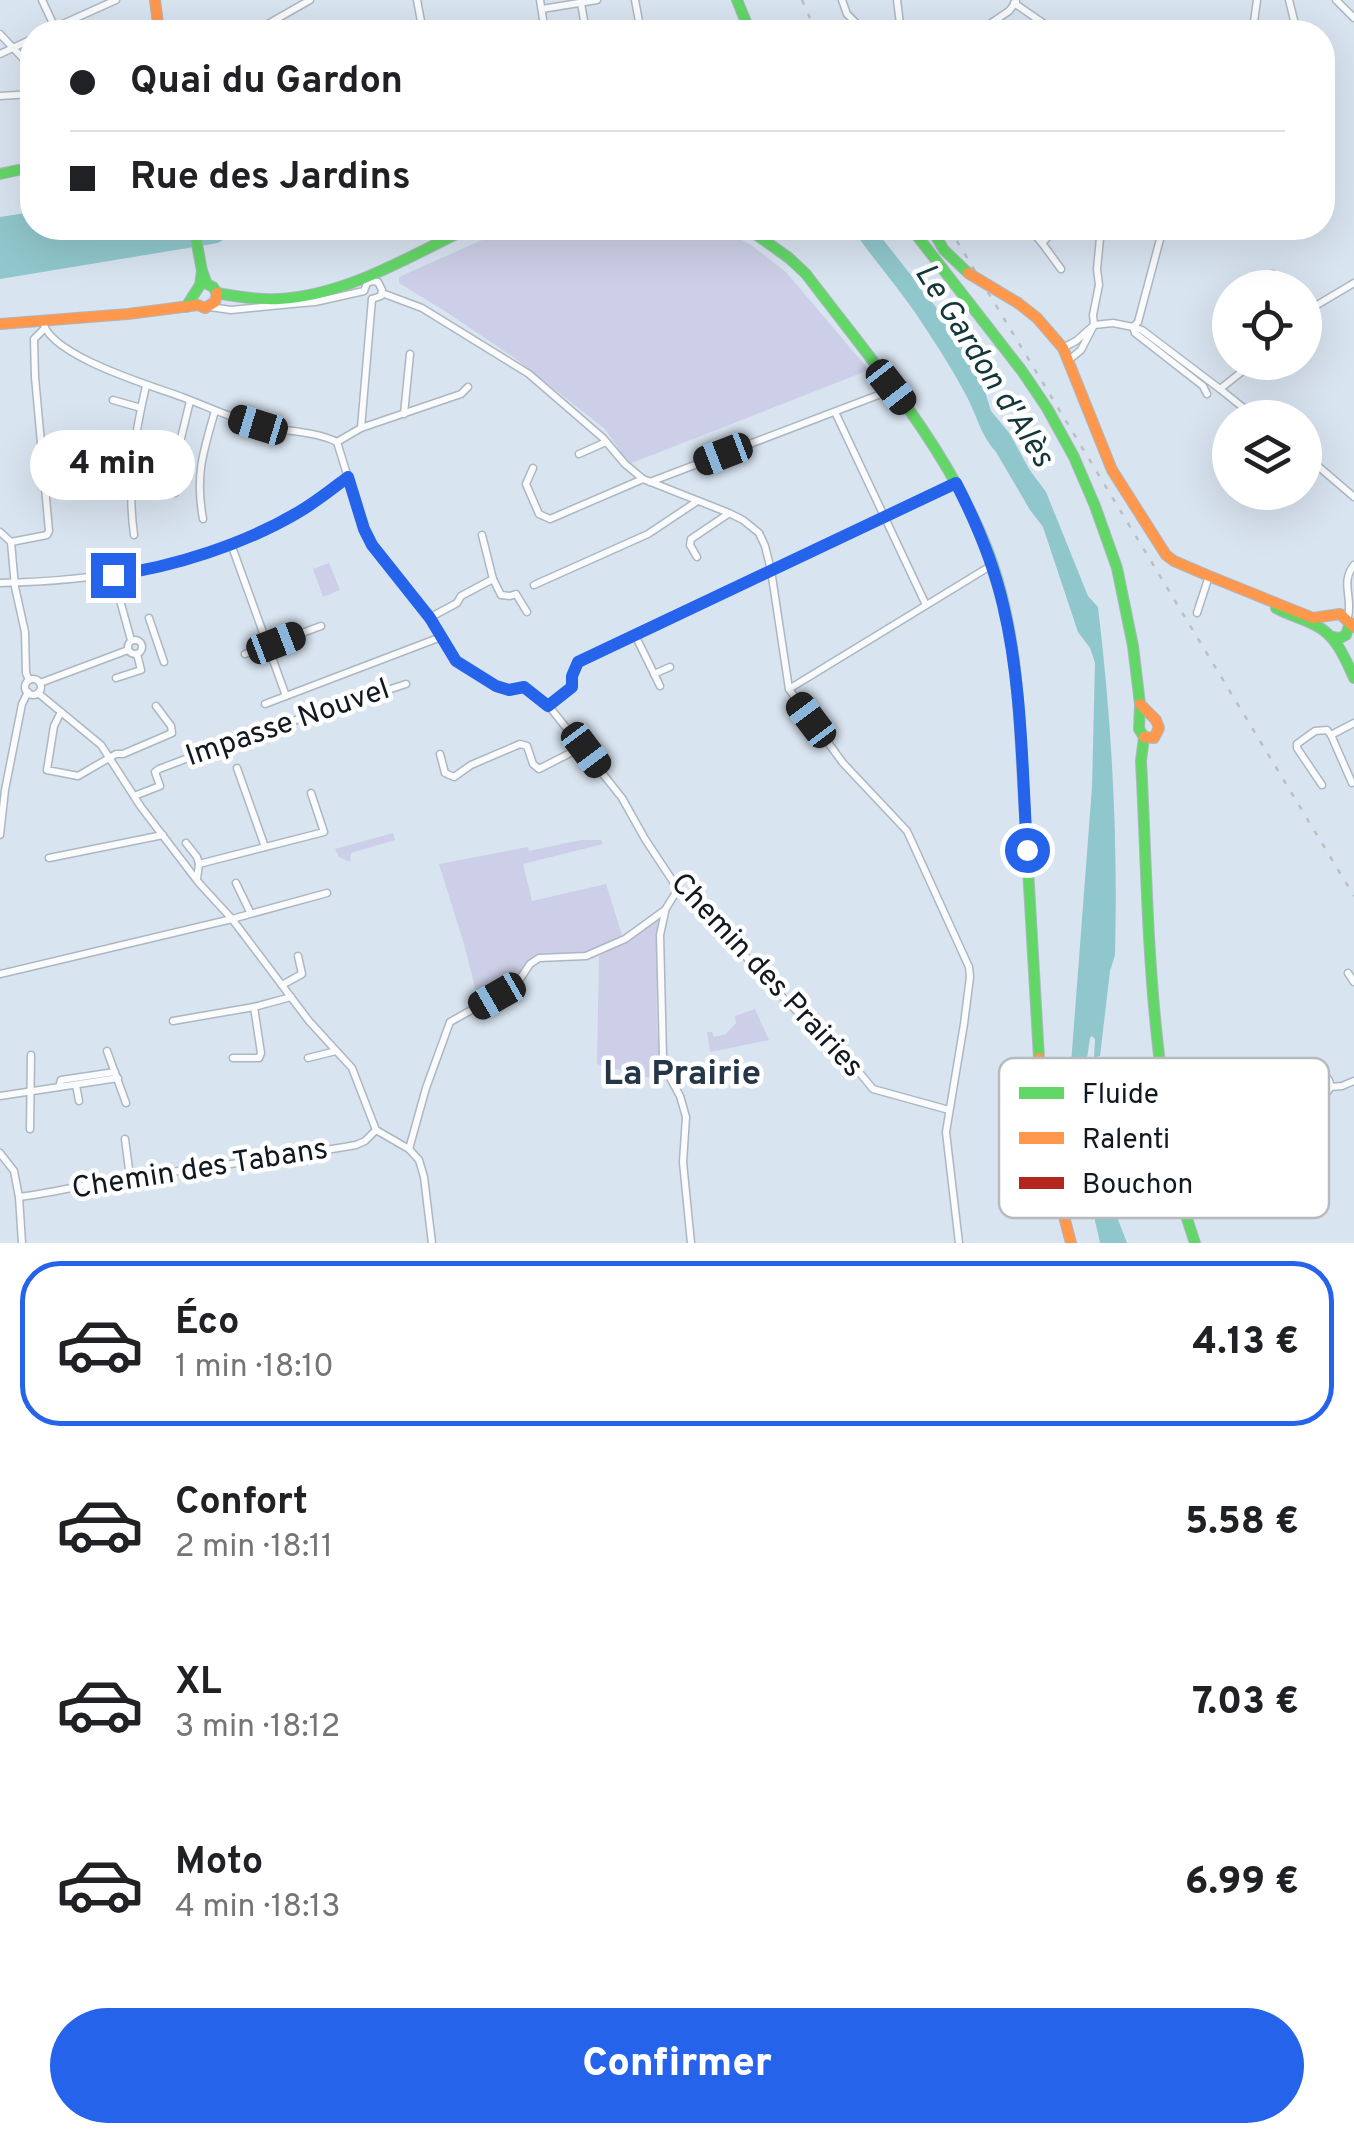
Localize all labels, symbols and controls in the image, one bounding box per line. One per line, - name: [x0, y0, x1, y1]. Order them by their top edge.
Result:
- text: Quai du Gardon: [130, 58, 403, 107]
- text: Rue des Jardins: [130, 154, 411, 203]
- water label: Le Gardon d'Alès: [904, 257, 1062, 476]
- map controls: [1212, 270, 1322, 510]
- button: locate: [1212, 270, 1322, 380]
- car: [861, 354, 921, 420]
- button: layers: [1212, 400, 1322, 510]
- car: [225, 402, 291, 448]
- car: [690, 429, 756, 479]
- callout: 4 min: [31, 430, 196, 500]
- text: 4 min: [70, 445, 155, 485]
- route end: [91, 553, 136, 598]
- car: [243, 618, 309, 668]
- street label: Impasse Nouvel: [181, 672, 395, 776]
- car: [781, 687, 841, 753]
- car: [556, 717, 616, 783]
- route start: [1005, 828, 1050, 873]
- street label: Chemin des Prairies: [662, 866, 870, 1086]
- car: [464, 968, 530, 1024]
- district label: La Prairie: [603, 1053, 761, 1097]
- legend: [999, 1058, 1329, 1218]
- text: Fluide: [1082, 1078, 1159, 1114]
- text: Ralenti: [1082, 1123, 1170, 1159]
- street label: Chemin des Tabans: [69, 1132, 331, 1208]
- text: Bouchon: [1082, 1168, 1193, 1204]
- icon: car: [55, 1299, 145, 1389]
- text: Éco: [175, 1299, 239, 1348]
- text: 4.13 €: [1193, 1319, 1299, 1368]
- text: 1 min · 18:10: [175, 1348, 334, 1388]
- icon: car: [55, 1479, 145, 1569]
- text: Confort: [175, 1479, 308, 1528]
- text: 5.58 €: [1185, 1499, 1299, 1548]
- text: 2 min · 18:11: [175, 1528, 333, 1568]
- icon: car: [55, 1659, 145, 1749]
- text: XL: [175, 1659, 222, 1708]
- text: 7.03 €: [1192, 1679, 1299, 1728]
- text: 3 min · 18:12: [175, 1708, 340, 1748]
- icon: car: [55, 1839, 145, 1929]
- text: Moto: [175, 1839, 263, 1888]
- text: 6.99 €: [1185, 1859, 1299, 1908]
- text: 4 min · 18:13: [175, 1888, 341, 1928]
- button: Confirmer: [50, 2008, 1304, 2123]

